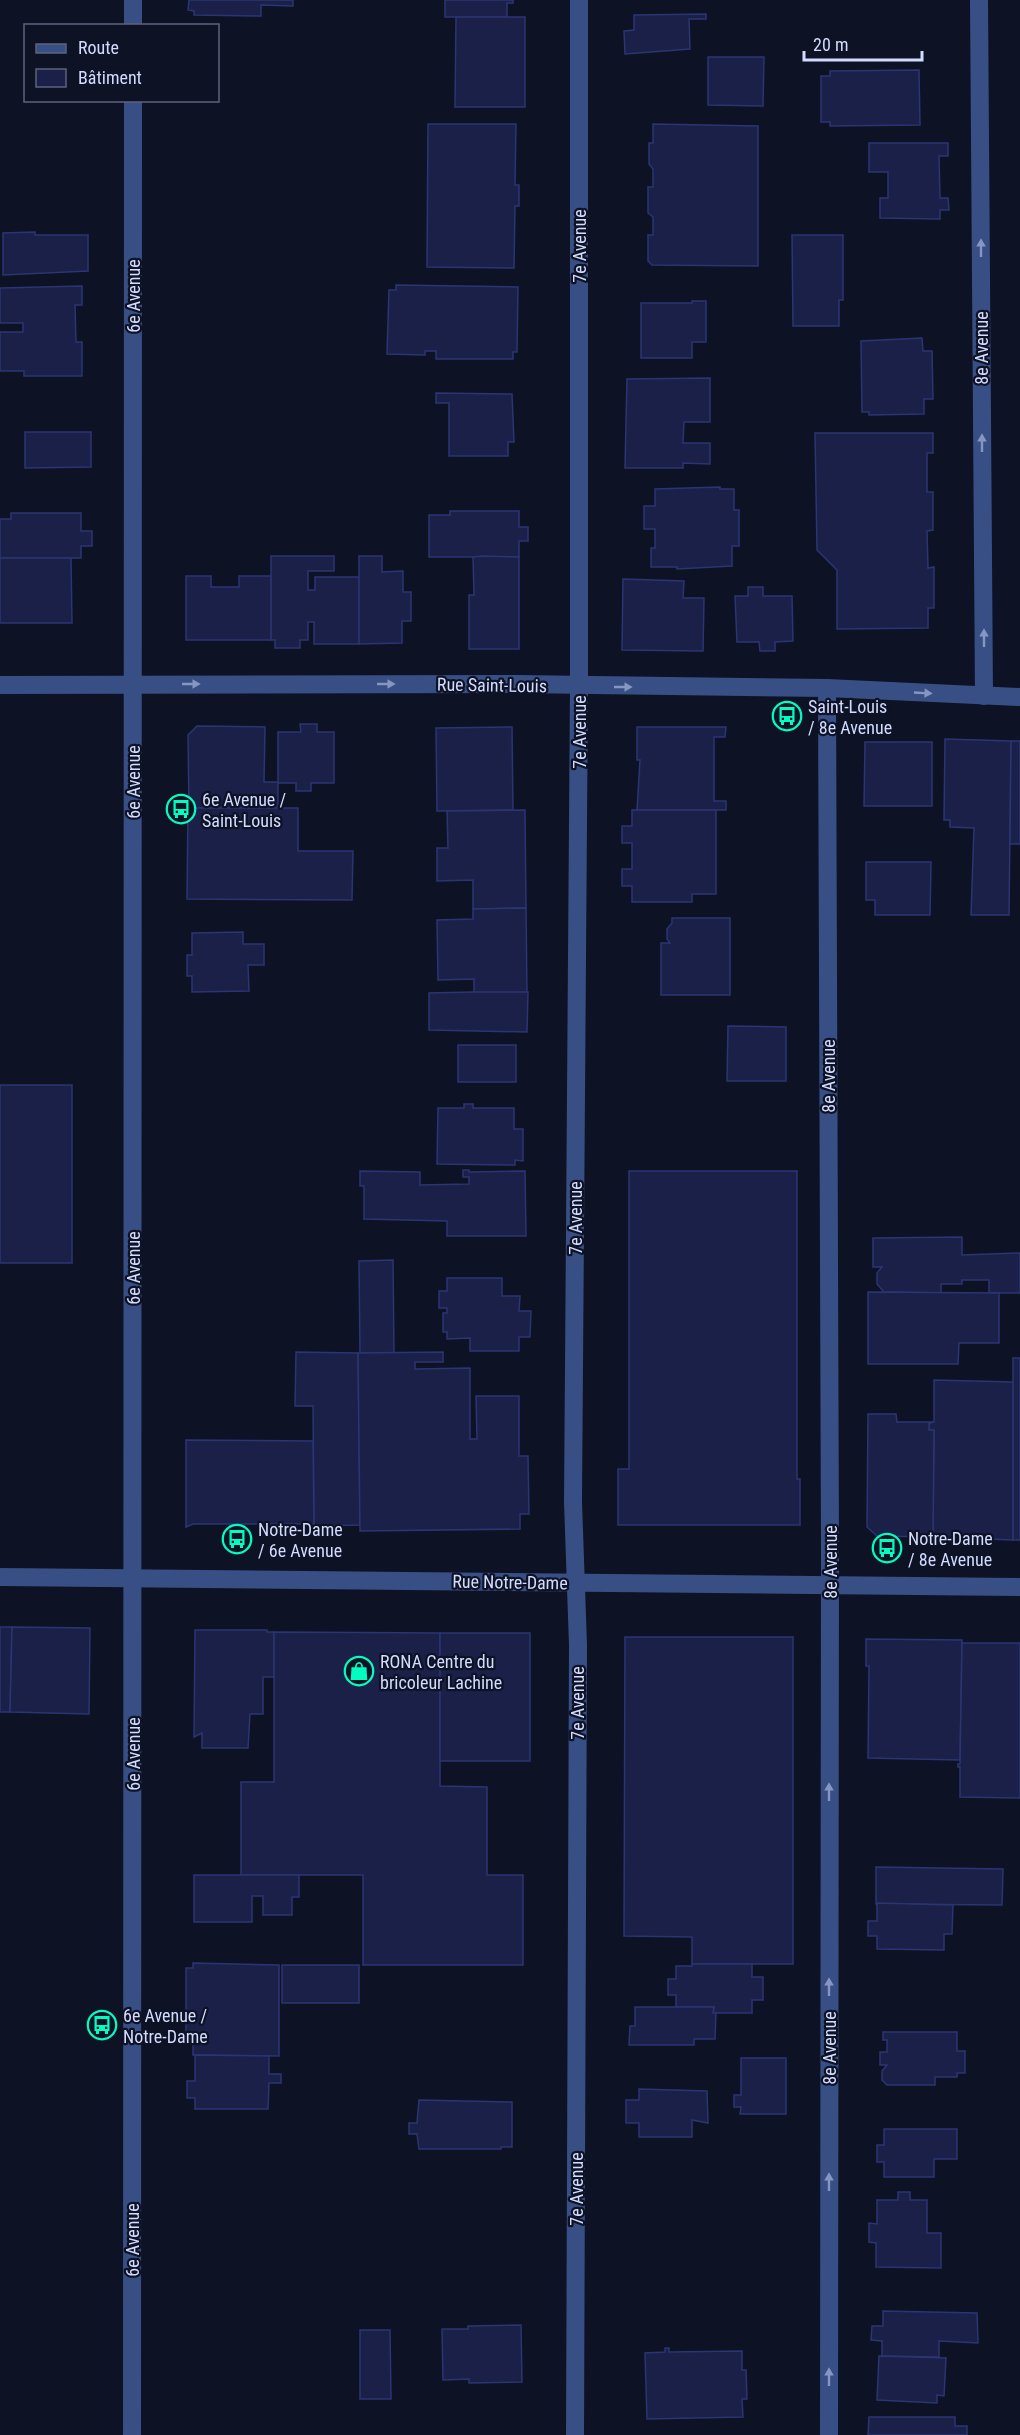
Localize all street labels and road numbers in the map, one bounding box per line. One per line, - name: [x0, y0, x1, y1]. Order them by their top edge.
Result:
- street label: 7e Avenue: [569, 209, 590, 283]
- street label: 6e Avenue: [123, 259, 144, 333]
- street label: 8e Avenue: [971, 311, 992, 385]
- street label: Rue Saint-Louis: [437, 674, 547, 696]
- street label: 7e Avenue: [569, 695, 590, 769]
- street label: 6e Avenue: [123, 745, 144, 819]
- street label: 8e Avenue: [818, 1039, 839, 1113]
- street label: 7e Avenue: [565, 1181, 586, 1255]
- street label: 6e Avenue: [123, 1231, 144, 1305]
- street label: 8e Avenue: [820, 1525, 841, 1599]
- street label: Rue Notre-Dame: [452, 1570, 568, 1594]
- street label: 7e Avenue: [567, 1666, 588, 1740]
- street label: 6e Avenue: [123, 1717, 144, 1791]
- street label: 8e Avenue: [819, 2011, 840, 2085]
- street label: 7e Avenue: [566, 2152, 587, 2226]
- street label: 6e Avenue: [122, 2203, 143, 2277]

